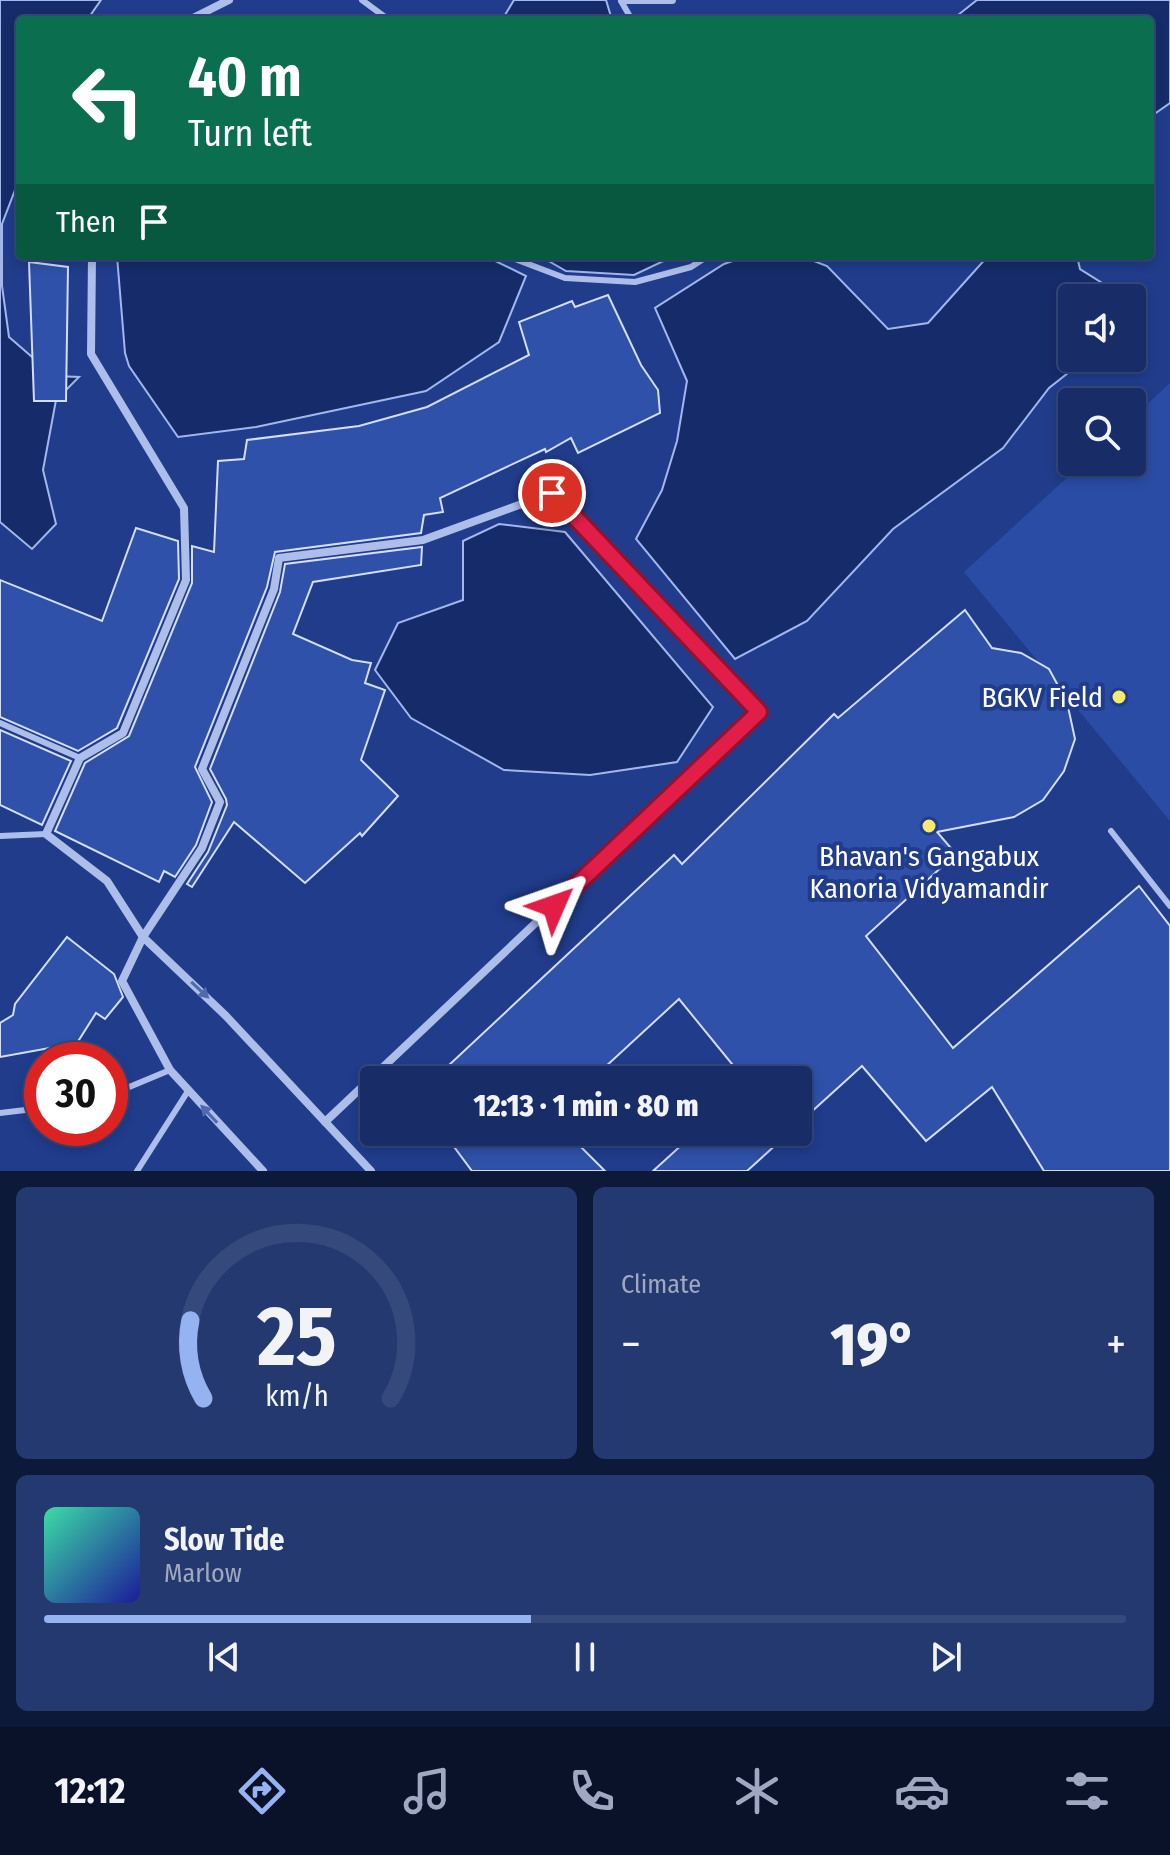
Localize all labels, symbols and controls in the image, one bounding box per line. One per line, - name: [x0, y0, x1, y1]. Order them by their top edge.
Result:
- text: 40 m: [188, 44, 302, 111]
- icon: left: [56, 48, 160, 152]
- text: Turn left: [188, 112, 312, 156]
- icon: arrive: [132, 200, 176, 244]
- text: Then: [56, 204, 116, 240]
- map controls: [1058, 284, 1146, 476]
- button: sound: [1058, 284, 1146, 372]
- button: search: [1058, 388, 1146, 476]
- pin: [518, 459, 586, 527]
- icon: arrive: [530, 471, 574, 515]
- place label: BGKV Field: [981, 681, 1103, 714]
- marker: BGKV Field: [1110, 688, 1128, 706]
- marker: Bhavan's Gangabux Kanoria Vidyamandir: [920, 817, 938, 835]
- place label: Bhavan's Gangabux Kanoria Vidyamandir: [810, 840, 1049, 905]
- position arrow: [512, 864, 596, 948]
- one-way arrow: [190, 981, 209, 999]
- speed limit sign: 30: [24, 1042, 128, 1146]
- text: 12:13 · 1 min · 80 m: [473, 1088, 699, 1124]
- one-way arrow: [201, 1105, 219, 1124]
- text: Climate: [621, 1269, 701, 1300]
- text: 25: [256, 1287, 336, 1387]
- text: 19°: [831, 1309, 916, 1381]
- text: −: [621, 1318, 641, 1371]
- text: +: [1106, 1318, 1126, 1371]
- text: km/h: [265, 1379, 328, 1414]
- text: Slow Tide: [164, 1522, 285, 1558]
- text: Marlow: [164, 1558, 242, 1589]
- icon: previous: [202, 1635, 246, 1679]
- icon: pause: [563, 1635, 607, 1679]
- icon: next: [924, 1635, 968, 1679]
- icon: directions: [234, 1763, 290, 1819]
- icon: music: [399, 1763, 455, 1819]
- icon: phone: [564, 1763, 620, 1819]
- icon: climate: [729, 1763, 785, 1819]
- icon: car: [894, 1763, 950, 1819]
- icon: filters: [1059, 1763, 1115, 1819]
- text: 12:12: [55, 1769, 125, 1813]

